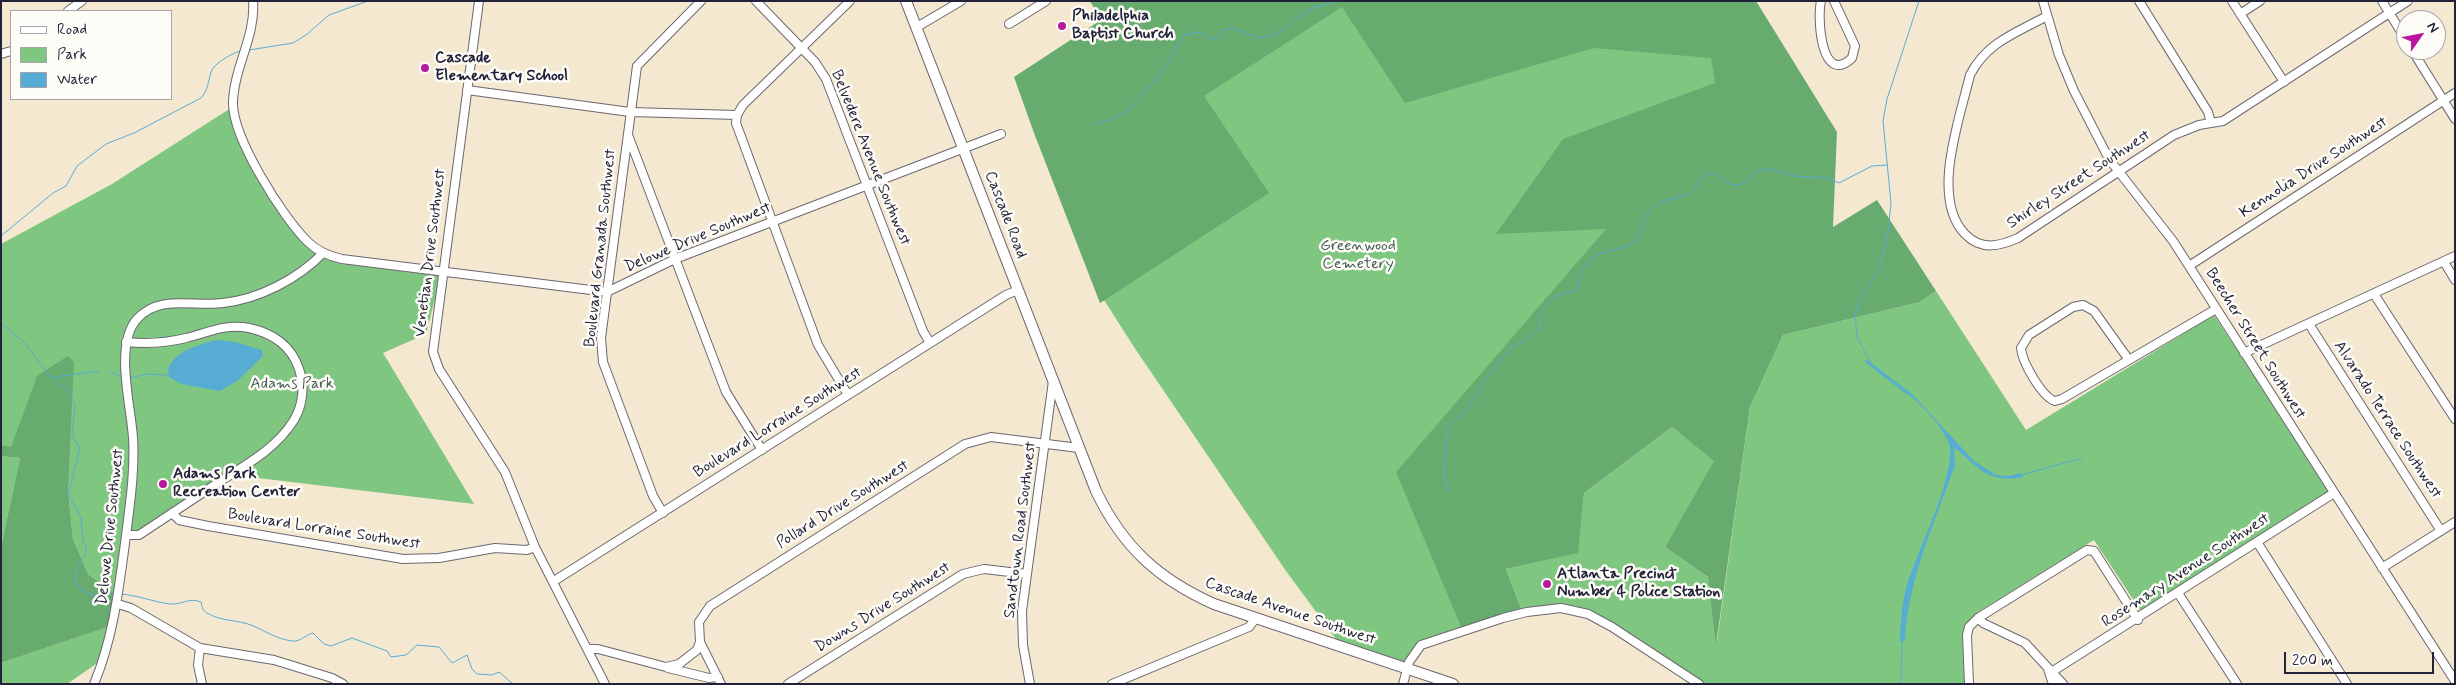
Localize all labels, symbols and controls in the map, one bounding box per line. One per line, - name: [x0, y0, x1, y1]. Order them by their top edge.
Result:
- place label: Philadelphia Baptist Church: [1072, 7, 1174, 45]
- legend: [10, 10, 172, 100]
- north arrow: [2396, 10, 2446, 60]
- text: N: [2423, 19, 2443, 36]
- text: Road: [57, 20, 87, 40]
- marker: Philadelphia Baptist Church: [1056, 20, 1068, 32]
- text: Park: [57, 45, 87, 65]
- place label: Cascade Elementary School: [435, 49, 568, 87]
- marker: Cascade Elementary School: [419, 62, 431, 74]
- street label: Belvedere Avenue Southwest: [826, 67, 914, 249]
- text: Water: [57, 70, 97, 90]
- street label: Kennolia Drive Southwest: [2236, 113, 2392, 223]
- street label: Shirley Street Southwest: [2004, 126, 2154, 234]
- street label: Boulevard Granada Southwest: [581, 148, 621, 348]
- street label: Venetian Drive Southwest: [411, 168, 451, 338]
- street label: Cascade Road: [980, 169, 1030, 261]
- street label: Delowe Drive Southwest: [622, 198, 774, 278]
- park label: Greenwood Cemetery: [1320, 237, 1396, 275]
- street label: Beecher Street Southwest: [2201, 265, 2309, 423]
- street label: Alvarado Terrace Southwest: [2329, 338, 2445, 502]
- street label: Boulevard Lorraine Southwest: [690, 363, 866, 483]
- park label: Adams Park: [250, 375, 334, 395]
- street label: Sandtown Road Southwest: [1001, 441, 1041, 619]
- street label: Delowe Drive Southwest: [93, 448, 129, 606]
- street label: Pollard Drive Southwest: [773, 456, 913, 554]
- place label: Adams Park Recreation Center: [173, 465, 300, 503]
- marker: Adams Park Recreation Center: [157, 478, 169, 490]
- street label: Boulevard Lorraine Southwest: [226, 505, 422, 555]
- street label: Rosemary Avenue Southwest: [2099, 510, 2273, 632]
- street label: Downs Drive Southwest: [812, 558, 954, 658]
- place label: Atlanta Precinct Number 4 Police Station: [1557, 565, 1720, 603]
- street label: Cascade Avenue Southwest: [1202, 574, 1378, 650]
- marker: Atlanta Precinct Number 4 Police Station: [1541, 578, 1553, 590]
- scale bar: [2286, 642, 2436, 674]
- text: 200 m: [2292, 651, 2333, 671]

